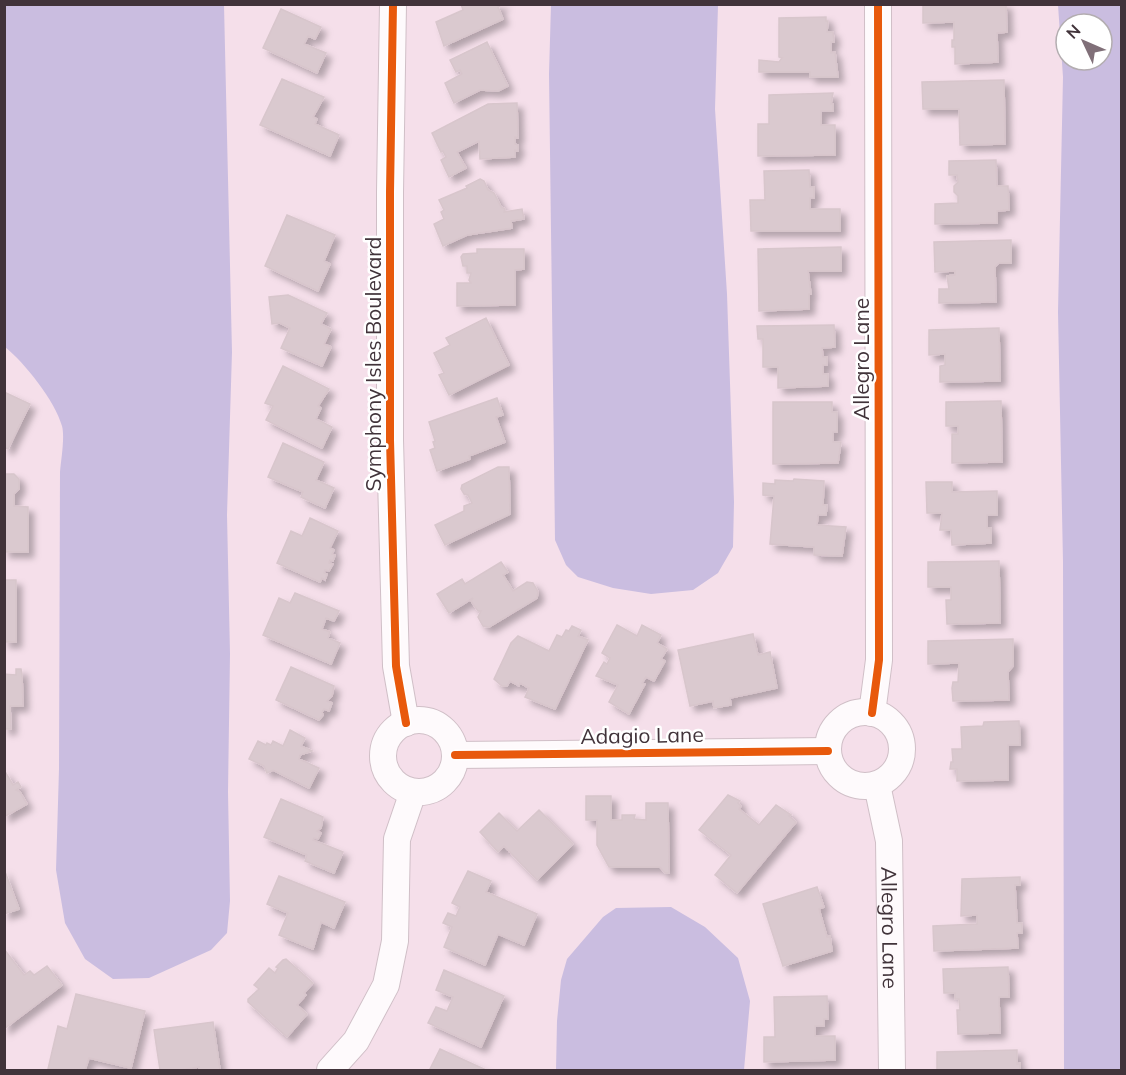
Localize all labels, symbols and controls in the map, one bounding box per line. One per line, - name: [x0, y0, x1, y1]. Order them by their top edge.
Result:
- north arrow: [1054, 12, 1114, 72]
- text: N: [1062, 20, 1085, 43]
- street label: Symphony Isles Boulevard: [360, 237, 386, 491]
- street label: Allegro Lane: [848, 298, 874, 420]
- street label: Adagio Lane: [580, 721, 704, 749]
- street label: Allegro Lane: [876, 866, 904, 989]

